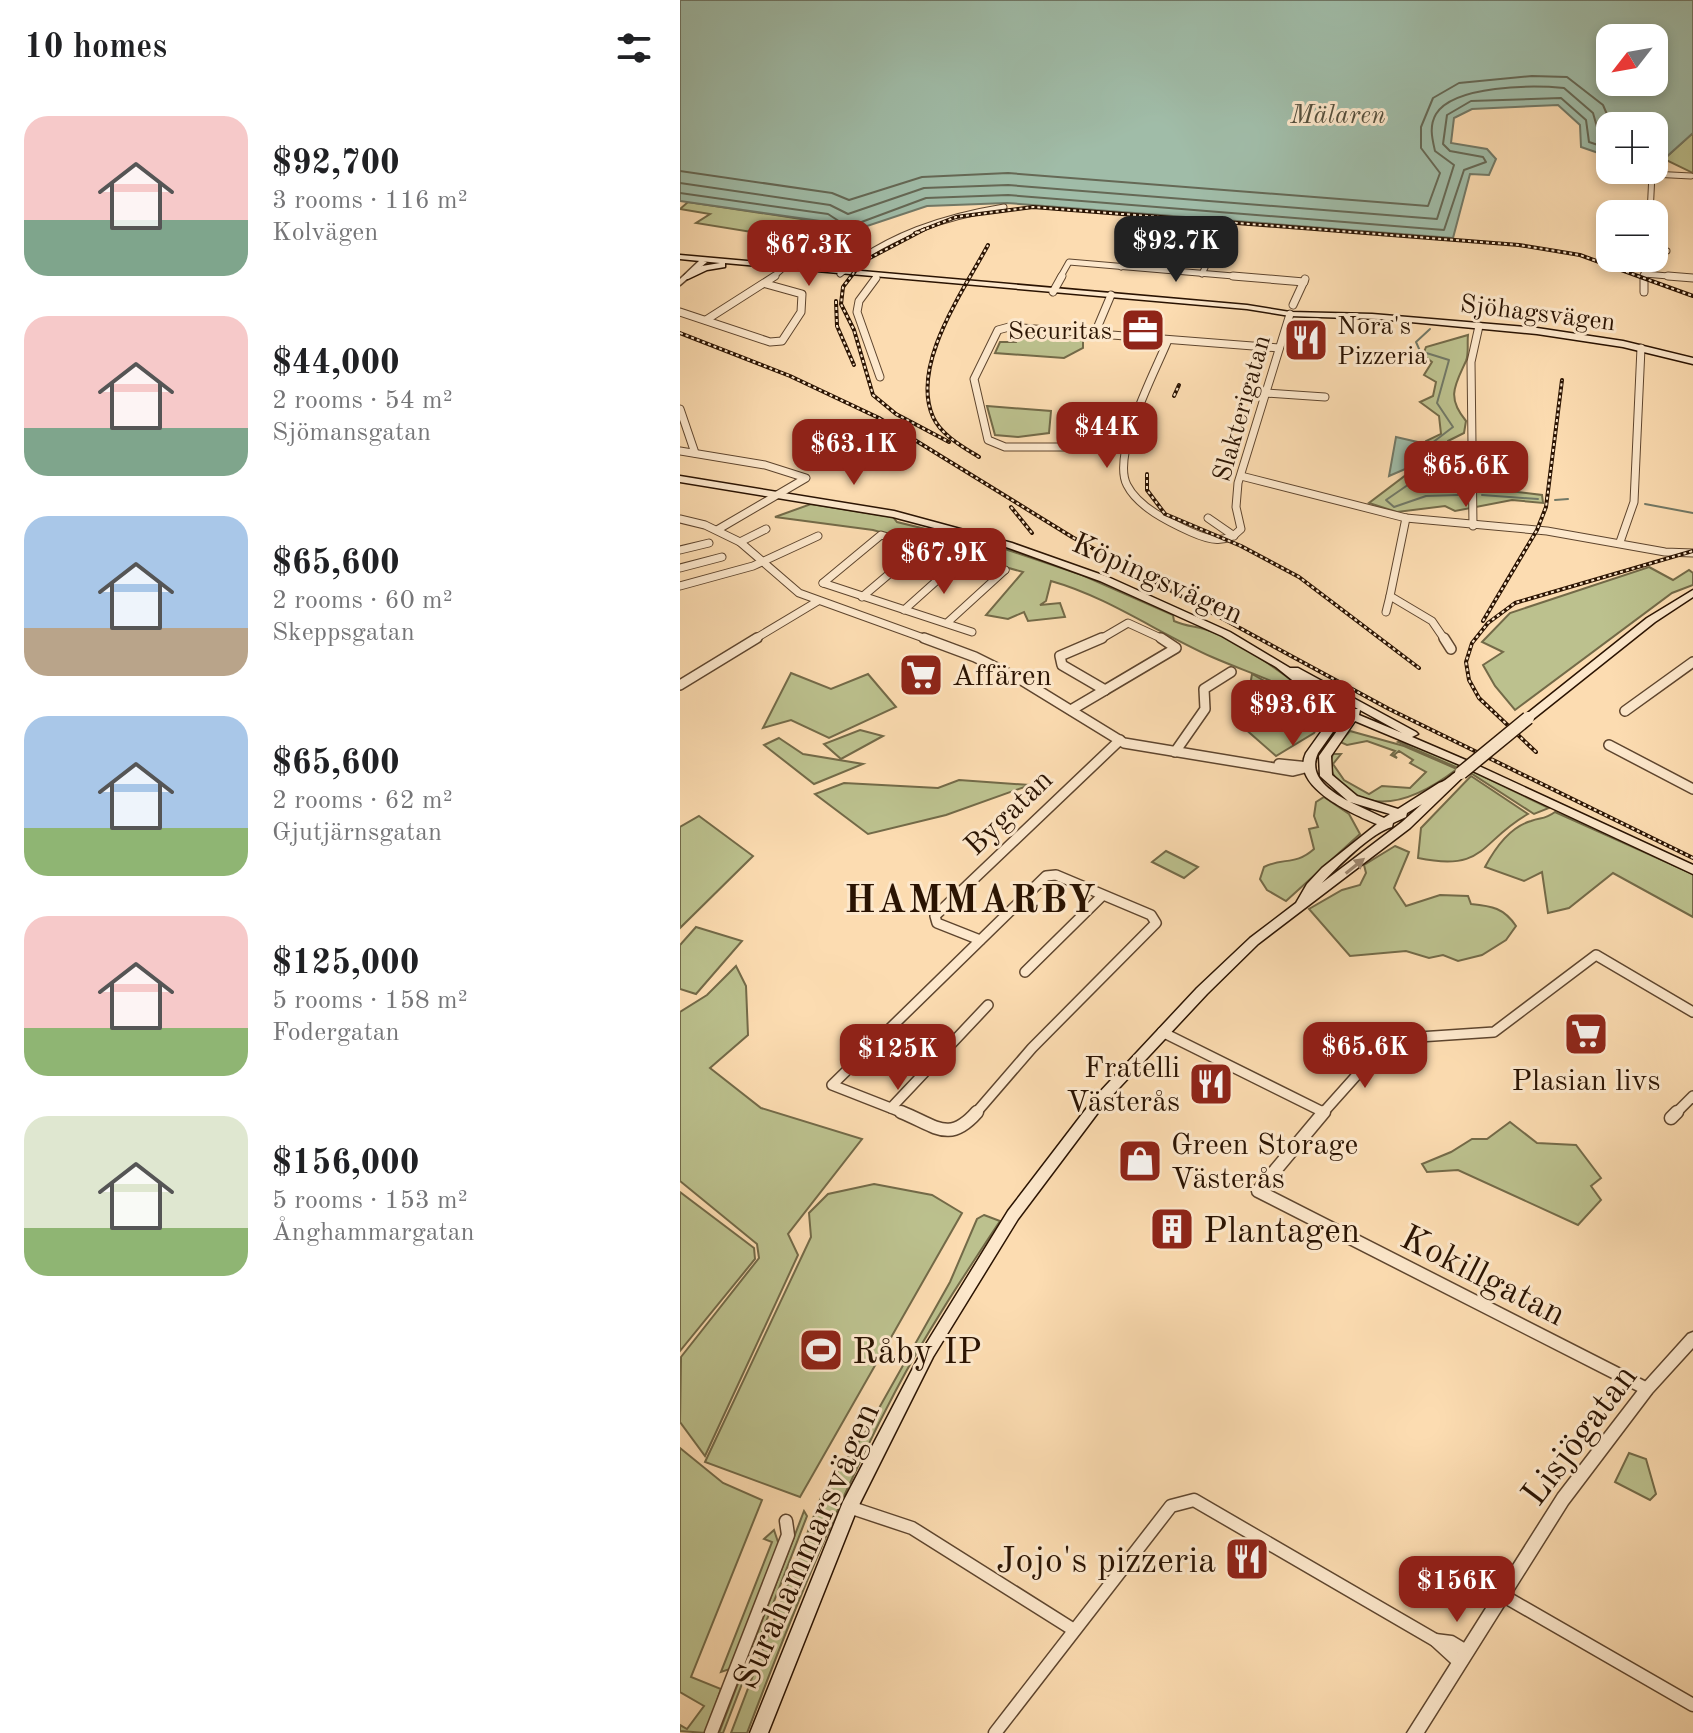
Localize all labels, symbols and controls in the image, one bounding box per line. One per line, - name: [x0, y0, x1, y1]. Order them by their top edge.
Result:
- north arrow: [1596, 24, 1668, 96]
- map controls: [1596, 24, 1668, 272]
- icon: filters: [612, 26, 656, 70]
- text: 10 homes: [24, 31, 167, 65]
- water label: Mälaren: [1289, 103, 1386, 129]
- button: +: [1596, 112, 1668, 184]
- text: $92,700: [272, 147, 400, 181]
- icon: home: [88, 148, 184, 244]
- text: 3 rooms · 116 m²: [272, 188, 468, 214]
- button: −: [1596, 200, 1668, 272]
- pin: $92.7K: [1111, 216, 1241, 284]
- text: Kolvägen: [272, 220, 378, 246]
- pin: $67.3K: [744, 220, 874, 288]
- text: $92.7K: [1132, 229, 1220, 255]
- text: $67.3K: [765, 233, 853, 259]
- street label: Sjöhagsvägen: [1459, 292, 1617, 336]
- office icon: Securitas: [1119, 306, 1167, 354]
- place label: Nora's Pizzeria: [1337, 314, 1427, 370]
- restaurant icon: Nora's Pizzeria: [1282, 316, 1330, 364]
- place label: Securitas: [1008, 319, 1112, 345]
- street label: Slakterigatan: [1210, 332, 1276, 485]
- text: $44,000: [272, 347, 400, 381]
- icon: home: [88, 348, 184, 444]
- text: 2 rooms · 54 m²: [272, 388, 453, 414]
- pin: $44K: [1060, 402, 1154, 470]
- text: $44K: [1074, 415, 1140, 441]
- pin: $63.1K: [789, 419, 919, 487]
- text: Sjömansgatan: [272, 420, 431, 446]
- text: $63.1K: [810, 432, 898, 458]
- pin: $65.6K: [1401, 441, 1531, 509]
- text: $65.6K: [1422, 454, 1510, 480]
- pin: $67.9K: [879, 528, 1009, 596]
- street label: Köpingsvägen: [1067, 529, 1247, 631]
- text: $67.9K: [900, 541, 988, 567]
- text: $65,600: [272, 547, 400, 581]
- icon: home: [88, 548, 184, 644]
- text: 2 rooms · 60 m²: [272, 588, 453, 614]
- text: Skeppsgatan: [272, 620, 415, 646]
- supermarket icon: Affären: [897, 651, 945, 699]
- place label: Affären: [952, 662, 1052, 692]
- pin: $93.6K: [1228, 680, 1358, 748]
- text: $93.6K: [1249, 693, 1337, 719]
- text: $65,600: [272, 747, 400, 781]
- icon: home: [88, 748, 184, 844]
- street label: Bygatan: [960, 765, 1059, 862]
- text: 2 rooms · 62 m²: [272, 788, 453, 814]
- text: Gjutjärnsgatan: [272, 820, 442, 846]
- one-way arrow: [1345, 858, 1365, 874]
- district label: HAMMARBY: [844, 883, 1098, 921]
- text: $125,000: [272, 947, 420, 981]
- icon: home: [88, 948, 184, 1044]
- text: 5 rooms · 158 m²: [272, 988, 468, 1014]
- supermarket icon: Plasian livs: [1562, 1010, 1610, 1058]
- text: Fodergatan: [272, 1020, 400, 1046]
- pin: $65.6K: [1300, 1022, 1430, 1090]
- pin: $125K: [842, 1024, 954, 1092]
- text: $65.6K: [1321, 1035, 1409, 1061]
- text: $125K: [858, 1037, 938, 1063]
- place label: Fratelli Västerås: [1066, 1054, 1180, 1118]
- restaurant icon: Fratelli Västerås: [1187, 1060, 1235, 1108]
- place label: Plasian livs: [1512, 1067, 1660, 1097]
- place label: Green Storage Västerås: [1171, 1131, 1358, 1195]
- shop icon: Green Storage Västerås: [1116, 1137, 1164, 1185]
- text: $156,000: [272, 1147, 420, 1181]
- icon: home: [88, 1148, 184, 1244]
- text: 5 rooms · 153 m²: [272, 1188, 468, 1214]
- building icon: Plantagen: [1148, 1205, 1196, 1253]
- place label: Plantagen: [1203, 1215, 1360, 1251]
- text: Ånghammargatan: [272, 1220, 475, 1246]
- street label: Kokillgatan: [1394, 1221, 1571, 1334]
- sports icon: Råby IP: [797, 1326, 845, 1374]
- place label: Råby IP: [852, 1336, 982, 1372]
- street label: Lisjögatan: [1517, 1359, 1645, 1513]
- street label: Surahammarsvägen: [729, 1398, 888, 1695]
- restaurant icon: Jojo's pizzeria: [1223, 1535, 1271, 1583]
- place label: Jojo's pizzeria: [996, 1545, 1216, 1581]
- pin: $156K: [1401, 1556, 1513, 1624]
- text: $156K: [1417, 1569, 1497, 1595]

